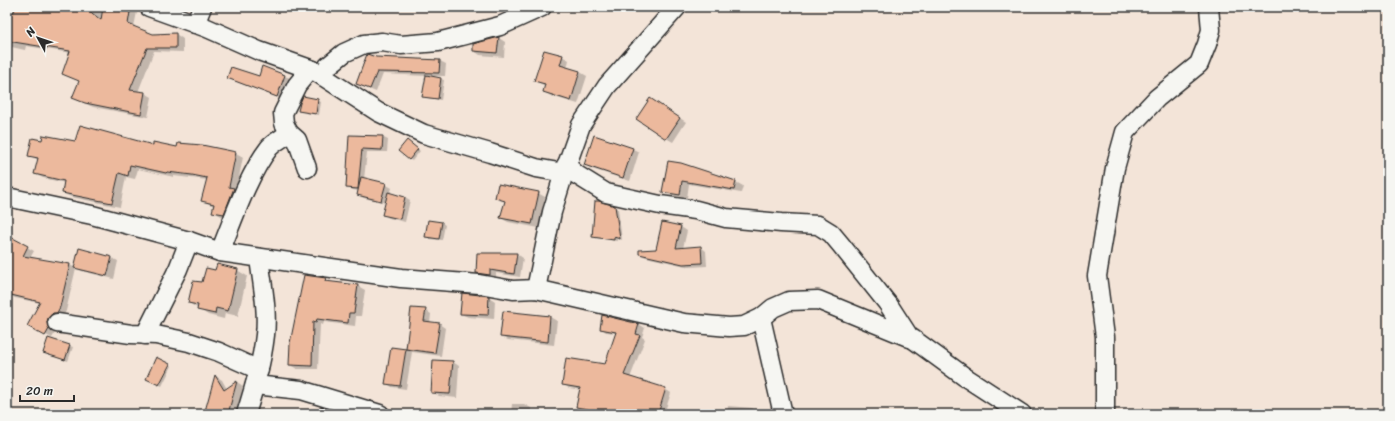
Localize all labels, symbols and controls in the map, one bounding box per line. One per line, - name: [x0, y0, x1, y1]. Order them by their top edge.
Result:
- north arrow: [18, 18, 58, 58]
- text: N: [20, 23, 41, 42]
- scale bar: [20, 377, 74, 403]
- text: 20 m: [26, 380, 53, 402]

